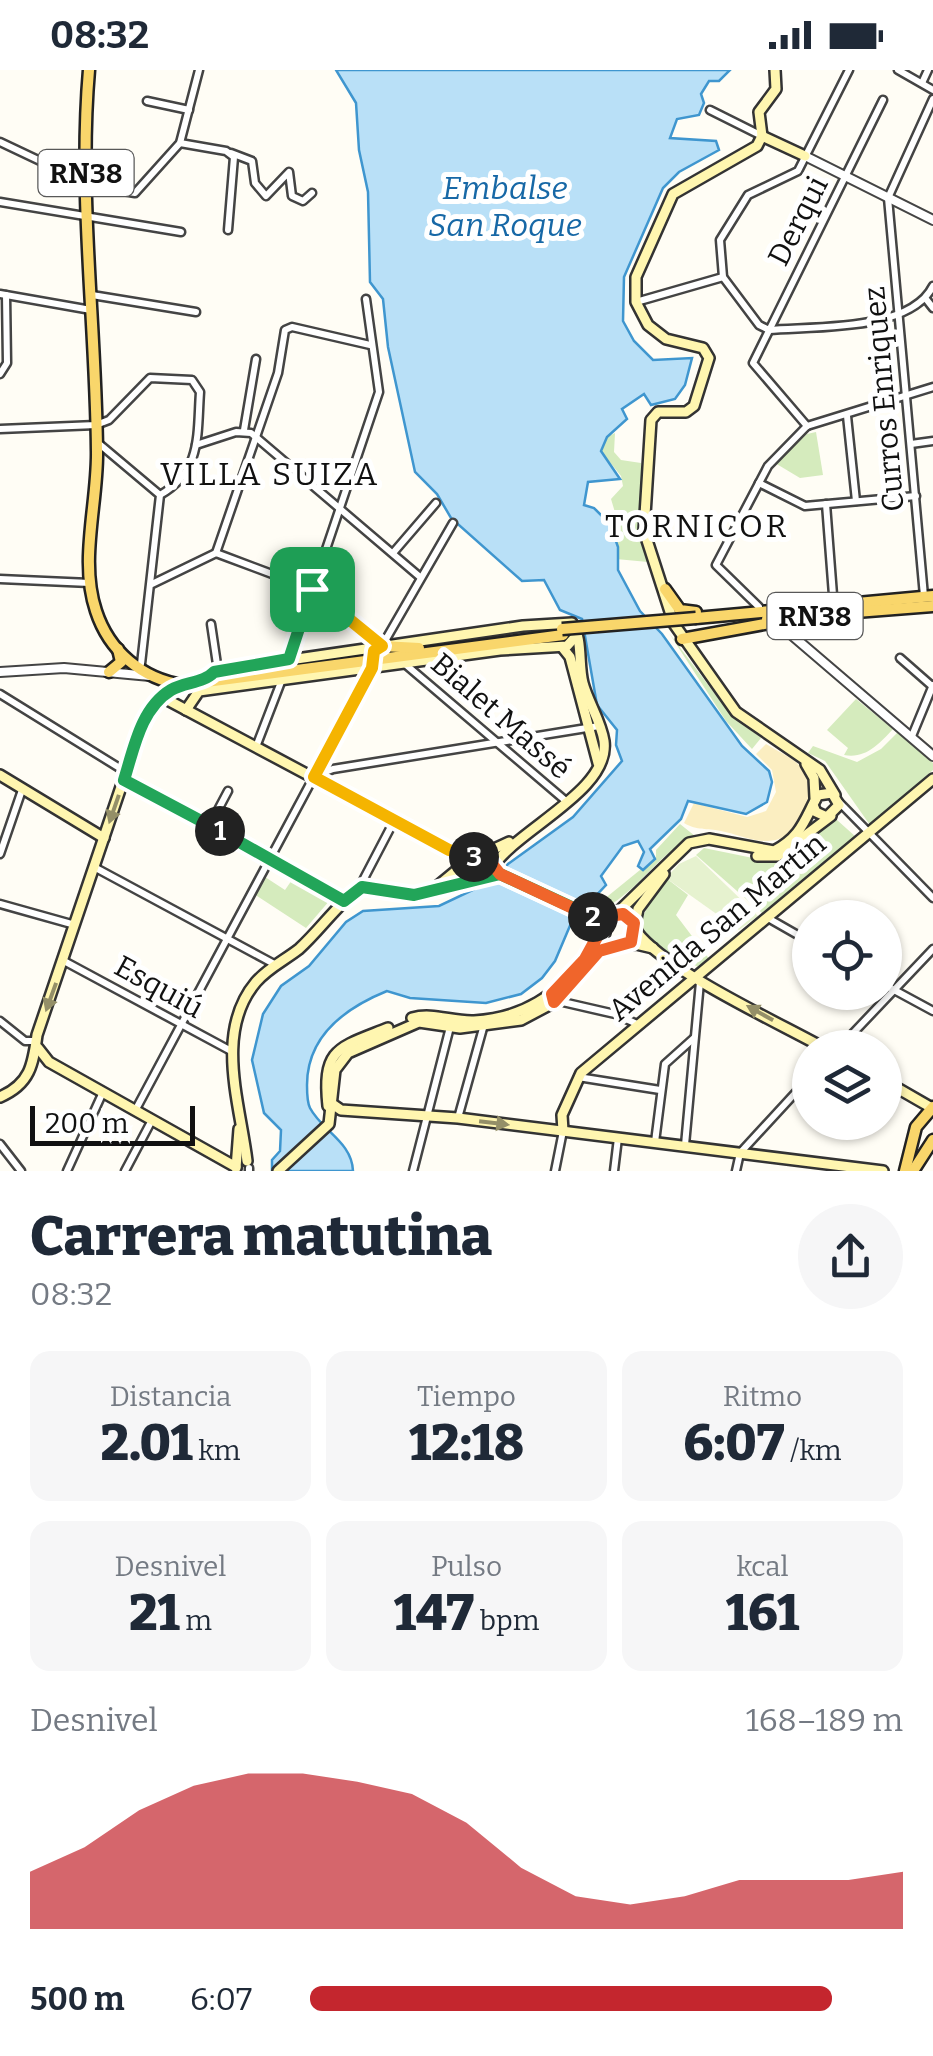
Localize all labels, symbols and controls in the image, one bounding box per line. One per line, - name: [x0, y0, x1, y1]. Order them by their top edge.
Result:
- text: 08:32: [50, 12, 149, 58]
- road number: RN38: [38, 150, 134, 196]
- water label: Embalse San Roque: [428, 169, 582, 244]
- street label: Derqui: [760, 170, 836, 272]
- street label: Curros Enriquez: [856, 285, 912, 513]
- district label: VILLA SUIZA: [160, 455, 380, 493]
- district label: TORNICOR: [605, 507, 789, 545]
- pin: [270, 547, 355, 632]
- icon: arrive: [285, 562, 340, 617]
- road number: RN38: [768, 593, 862, 639]
- street label: Bialet Massé: [424, 646, 578, 786]
- one-way arrow: [106, 794, 121, 824]
- pin: 1: [195, 806, 245, 856]
- text: 1: [214, 814, 226, 847]
- street label: Avenida San Martín: [601, 826, 833, 1028]
- pin: 3: [449, 832, 499, 882]
- text: 3: [466, 840, 482, 873]
- pin: 2: [568, 892, 618, 942]
- text: 2: [585, 900, 601, 933]
- map controls: [792, 900, 902, 1140]
- button: locate: [792, 900, 902, 1010]
- street label: Esquiú: [108, 948, 210, 1026]
- one-way arrow: [43, 983, 58, 1013]
- one-way arrow: [746, 1004, 775, 1021]
- button: layers: [792, 1030, 902, 1140]
- scale bar: [30, 1101, 195, 1146]
- text: 200 m: [45, 1107, 128, 1140]
- one-way arrow: [479, 1115, 510, 1131]
- text: Carrera matutina: [30, 1204, 492, 1270]
- button: share: [798, 1204, 903, 1309]
- text: 08:32: [30, 1275, 112, 1313]
- text: Distancia: [110, 1380, 231, 1413]
- text: Tiempo: [417, 1380, 516, 1413]
- text: Ritmo: [723, 1380, 802, 1413]
- text: 2.01: [101, 1413, 193, 1473]
- text: 12:18: [409, 1413, 524, 1473]
- text: 6:07: [683, 1413, 785, 1473]
- text: km: [193, 1434, 240, 1467]
- text: /km: [785, 1434, 842, 1467]
- text: Desnivel: [115, 1550, 226, 1583]
- text: Pulso: [431, 1550, 502, 1583]
- text: kcal: [736, 1550, 789, 1583]
- text: 21: [129, 1583, 180, 1643]
- text: 147: [394, 1583, 474, 1643]
- text: 161: [726, 1583, 799, 1643]
- text: m: [180, 1604, 212, 1637]
- text: bpm: [474, 1604, 539, 1637]
- text: Desnivel: [30, 1701, 158, 1739]
- text: 168–189 m: [746, 1701, 903, 1739]
- text: 500 m: [30, 1980, 124, 2018]
- text: 6:07: [190, 1980, 252, 2018]

